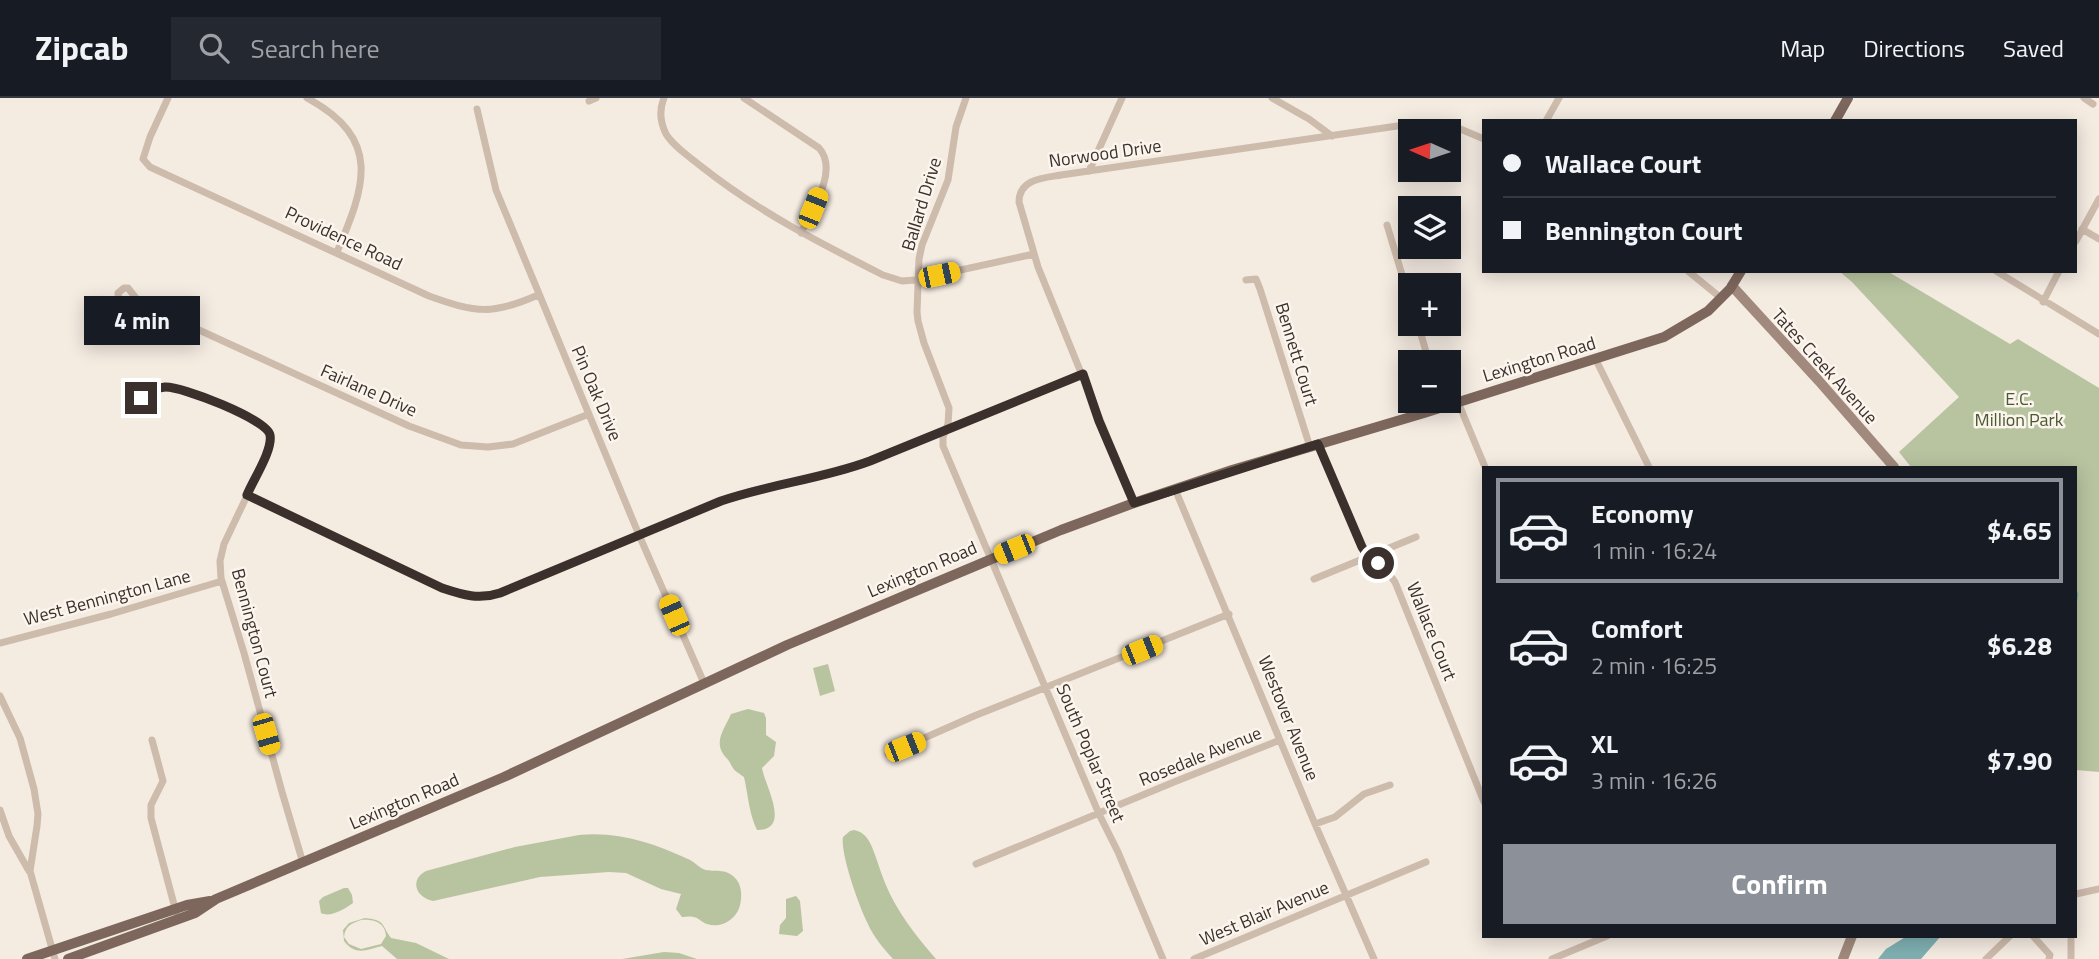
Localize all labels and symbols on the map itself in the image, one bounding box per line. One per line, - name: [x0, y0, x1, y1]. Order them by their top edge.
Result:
- north arrow: [1398, 119, 1461, 182]
- street label: Norwood Drive: [1047, 132, 1163, 174]
- street label: Ballard Drive: [894, 154, 948, 254]
- car: [796, 185, 831, 231]
- street label: Providence Road: [281, 199, 407, 277]
- car: [917, 260, 962, 290]
- callout: 4 min: [83, 296, 199, 345]
- street label: Bennett Court: [1269, 299, 1326, 409]
- street label: Tates Creek Avenue: [1766, 302, 1884, 430]
- street label: Lexington Road: [1479, 329, 1599, 389]
- street label: Pin Oak Drive: [565, 341, 629, 445]
- street label: Fairlane Drive: [316, 357, 422, 423]
- route end: [125, 382, 157, 414]
- park label: E.C. Million Park: [1975, 385, 2064, 433]
- car: [991, 531, 1038, 567]
- street label: Lexington Road: [863, 534, 981, 604]
- route start: [1362, 547, 1394, 579]
- street label: West Bennington Lane: [21, 562, 193, 632]
- street label: Bennington Court: [225, 565, 285, 701]
- street label: Wallace Court: [1400, 578, 1464, 685]
- car: [656, 592, 693, 638]
- car: [1119, 632, 1166, 668]
- street label: Westover Avenue: [1252, 651, 1326, 785]
- street label: South Poplar Street: [1050, 680, 1133, 827]
- car: [251, 711, 282, 757]
- street label: Rosedale Avenue: [1135, 719, 1265, 793]
- car: [882, 729, 929, 765]
- street label: Lexington Road: [345, 766, 463, 836]
- street label: West Blair Avenue: [1195, 874, 1333, 952]

